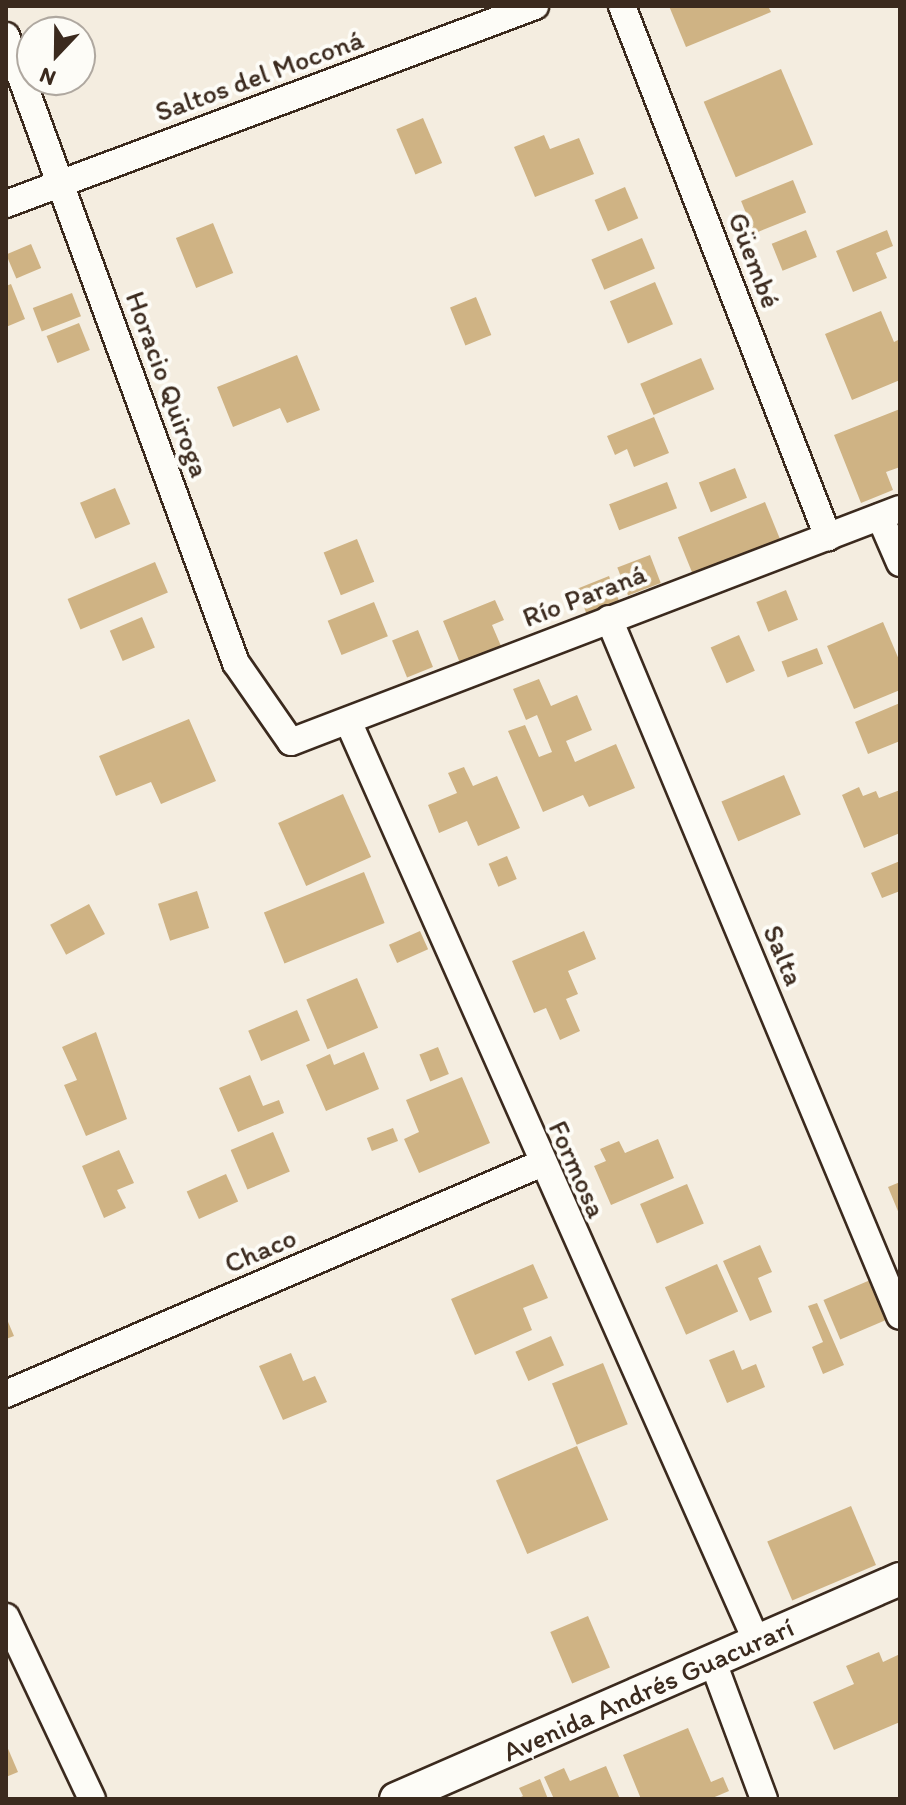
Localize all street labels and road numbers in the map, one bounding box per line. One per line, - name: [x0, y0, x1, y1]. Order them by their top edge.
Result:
- street label: Saltos del Moconá: [151, 22, 367, 128]
- street label: Güembé: [721, 207, 789, 313]
- street label: Horacio Quiroga: [119, 286, 217, 482]
- street label: Río Paraná: [518, 556, 650, 634]
- street label: Salta: [756, 920, 812, 990]
- street label: Formosa: [542, 1115, 614, 1223]
- street label: Chaco: [219, 1220, 301, 1280]
- street label: Avenida Andrés Guacurarí: [497, 1610, 799, 1768]

